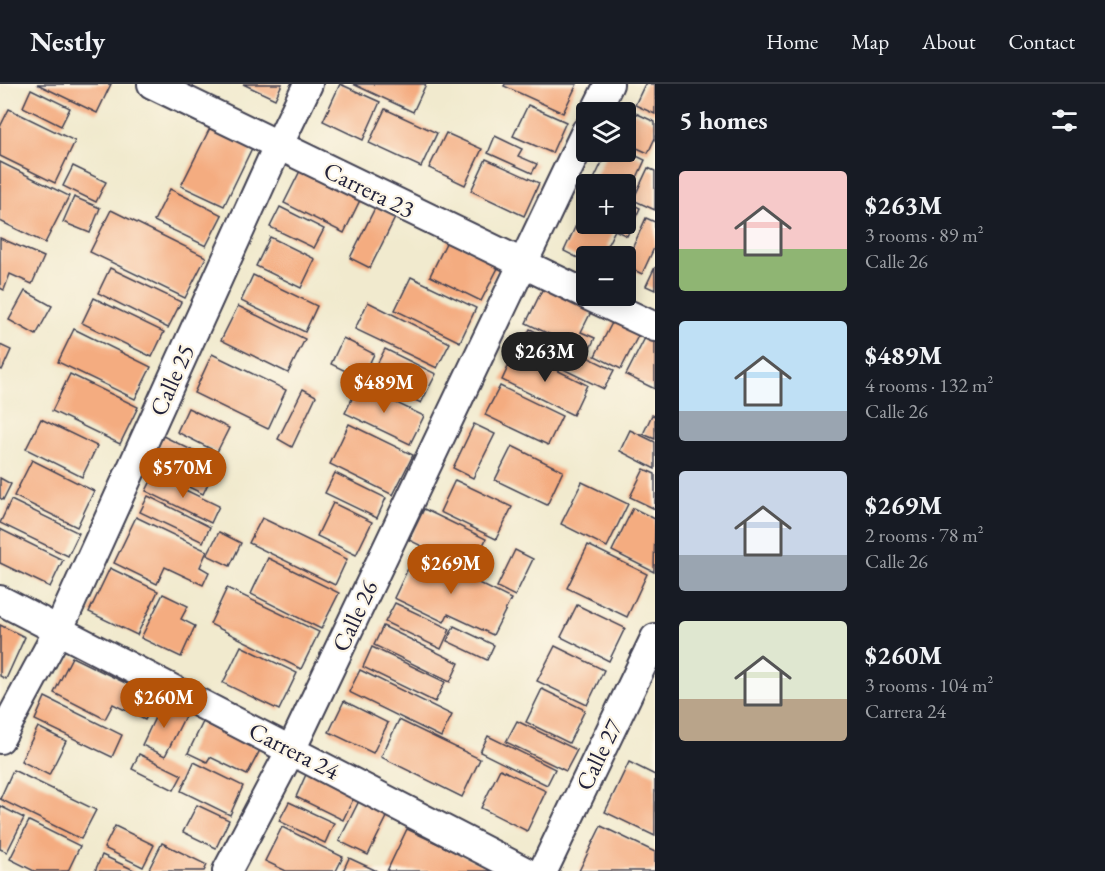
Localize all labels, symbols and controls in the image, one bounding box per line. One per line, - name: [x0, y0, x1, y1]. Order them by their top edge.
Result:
- text: Nestly: [30, 23, 105, 59]
- text: Home: [766, 28, 818, 55]
- text: Map: [851, 28, 889, 55]
- text: About: [922, 28, 975, 55]
- text: Contact: [1008, 28, 1075, 55]
- map controls: [576, 102, 636, 306]
- button: layers: [576, 102, 636, 162]
- text: 5 homes: [679, 103, 768, 137]
- icon: filters: [1048, 104, 1081, 137]
- street label: Carrera 23: [319, 154, 420, 225]
- button: +: [576, 174, 636, 234]
- text: $263M: [865, 188, 942, 222]
- icon: home: [727, 195, 799, 267]
- text: 3 rooms · 89 m²: [865, 222, 984, 248]
- button: −: [576, 246, 636, 306]
- text: Calle 26: [865, 248, 928, 274]
- pin: $263M: [503, 332, 587, 383]
- text: $263M: [515, 338, 575, 364]
- text: $489M: [865, 338, 942, 372]
- street label: Calle 25: [142, 339, 201, 421]
- icon: home: [727, 345, 799, 417]
- pin: $489M: [342, 363, 426, 414]
- text: $489M: [354, 369, 414, 395]
- text: 4 rooms · 132 m²: [865, 372, 993, 398]
- text: Calle 26: [865, 398, 928, 424]
- pin: $570M: [141, 448, 225, 499]
- text: $570M: [153, 454, 213, 480]
- text: $269M: [865, 488, 942, 522]
- icon: home: [727, 495, 799, 567]
- text: 2 rooms · 78 m²: [865, 522, 984, 548]
- pin: $269M: [409, 544, 493, 595]
- text: Calle 26: [865, 548, 928, 574]
- text: $269M: [421, 550, 481, 576]
- street label: Calle 26: [325, 575, 385, 656]
- text: $260M: [865, 638, 942, 672]
- icon: home: [727, 645, 799, 717]
- text: 3 rooms · 104 m²: [865, 672, 993, 698]
- pin: $260M: [122, 678, 206, 729]
- text: $260M: [134, 684, 194, 710]
- text: Carrera 24: [865, 698, 946, 724]
- street label: Calle 27: [568, 714, 629, 795]
- street label: Carrera 24: [244, 715, 345, 787]

